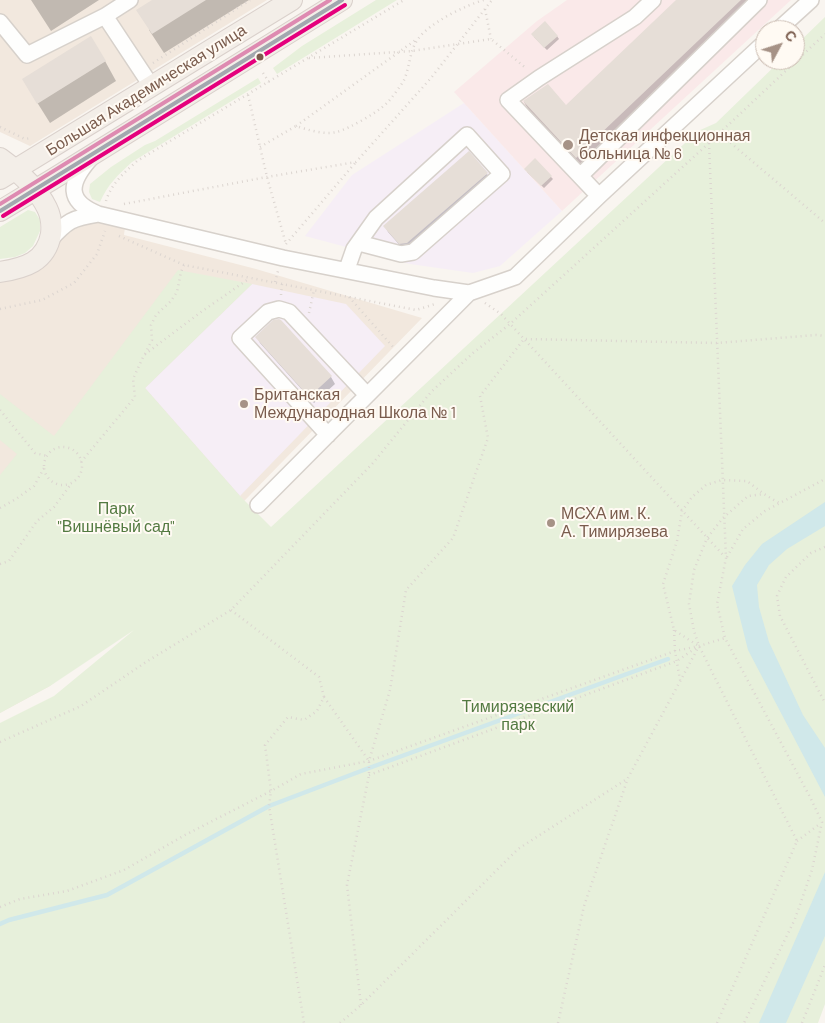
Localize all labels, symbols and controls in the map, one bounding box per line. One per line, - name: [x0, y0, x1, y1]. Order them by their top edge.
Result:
- street label: Большая Академическая улица: [42, 20, 250, 160]
- north arrow: [755, 20, 805, 70]
- text: С: [781, 26, 801, 45]
- unlabelled marker: [255, 52, 265, 62]
- place label: Детская инфекционная больница № 6: [579, 126, 751, 164]
- marker: Детская инфекционная больница № 6: [561, 138, 575, 152]
- place label: Британская Международная Школа № 1: [254, 385, 456, 423]
- marker: Британская Международная Школа № 1: [238, 398, 250, 410]
- park label: Парк "Вишнёвый сад": [58, 499, 174, 537]
- place label: МСХА им. К. А. Тимирязева: [561, 504, 668, 542]
- marker: МСХА им. К. А. Тимирязева: [545, 517, 557, 529]
- park label: Тимирязевский парк: [462, 697, 574, 735]

